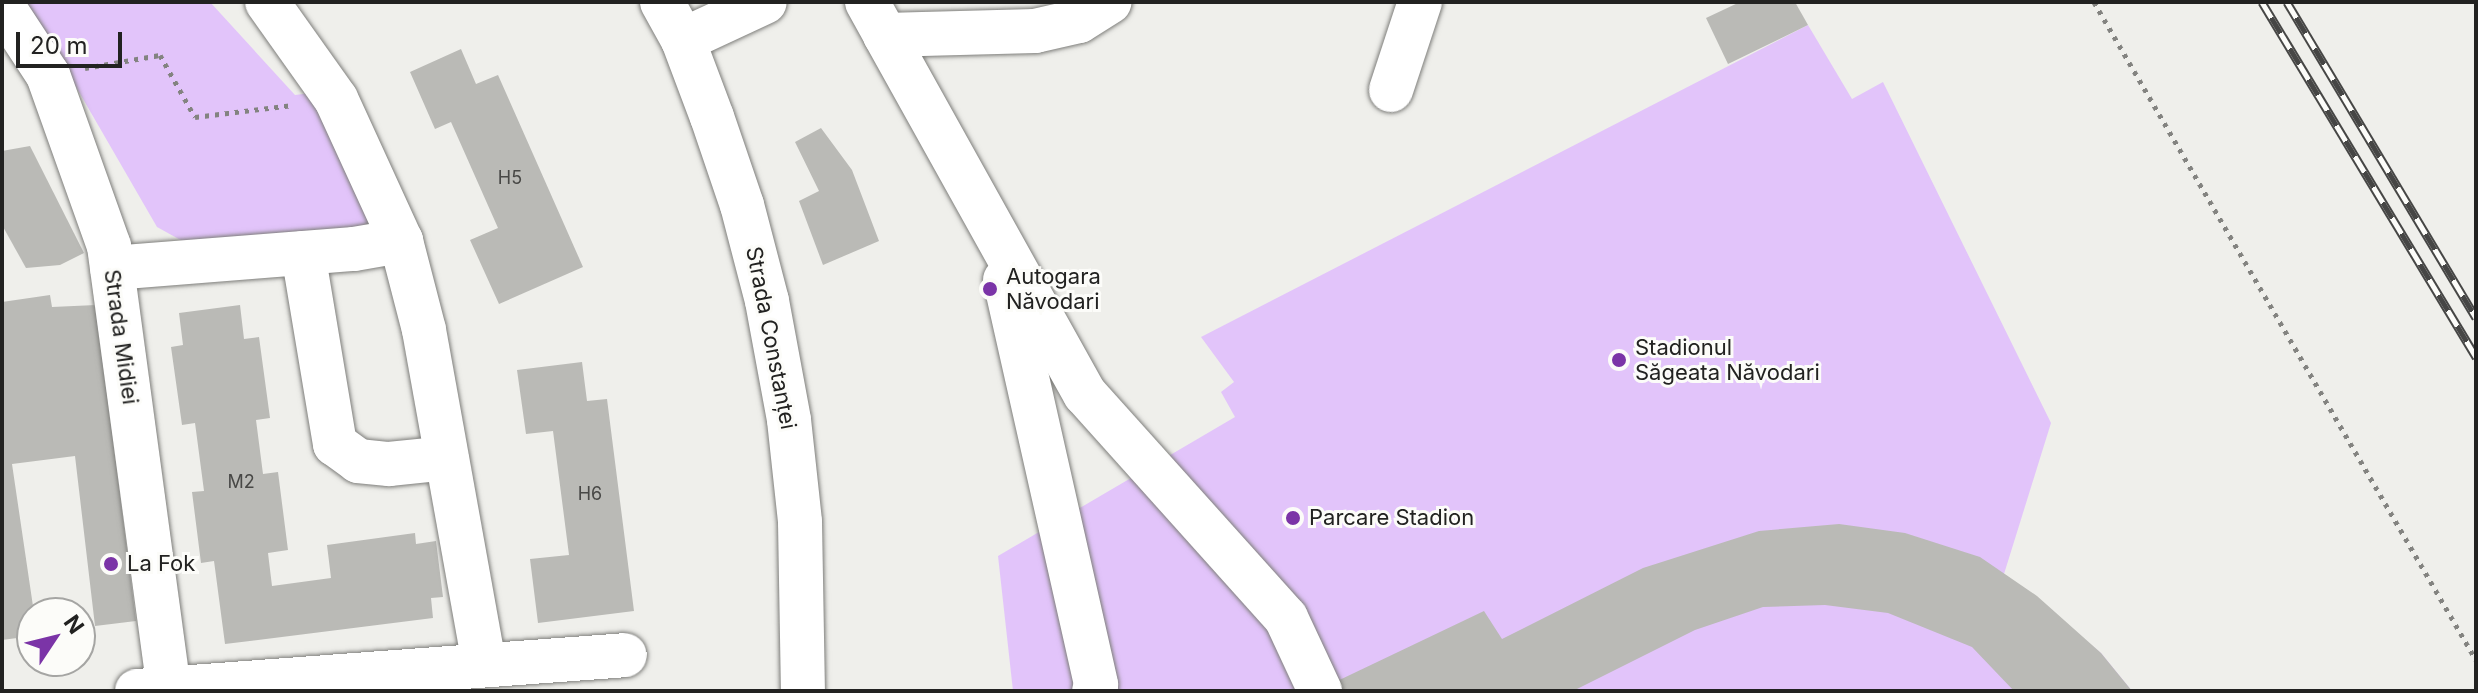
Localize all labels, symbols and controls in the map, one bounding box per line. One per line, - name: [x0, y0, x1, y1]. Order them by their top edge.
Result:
- scale bar: [20, 16, 126, 66]
- text: 20 m: [30, 31, 88, 60]
- house number: H5: [498, 167, 522, 189]
- street label: Strada Constanței: [740, 244, 802, 432]
- place label: Autogara Năvodari: [1006, 263, 1101, 314]
- street label: Strada Midiei: [98, 268, 144, 406]
- marker: Autogara Năvodari: [981, 280, 999, 298]
- place label: Stadionul Săgeata Năvodari: [1635, 334, 1820, 386]
- marker: Stadionul Săgeata Năvodari: [1610, 351, 1628, 369]
- house number: M2: [227, 471, 255, 493]
- house number: H6: [578, 483, 602, 505]
- place label: Parcare Stadion: [1309, 505, 1474, 531]
- marker: Parcare Stadion: [1284, 509, 1302, 527]
- place label: La Fok: [127, 551, 195, 577]
- marker: La Fok: [102, 555, 120, 573]
- north arrow: [16, 597, 96, 677]
- text: N: [59, 610, 89, 639]

